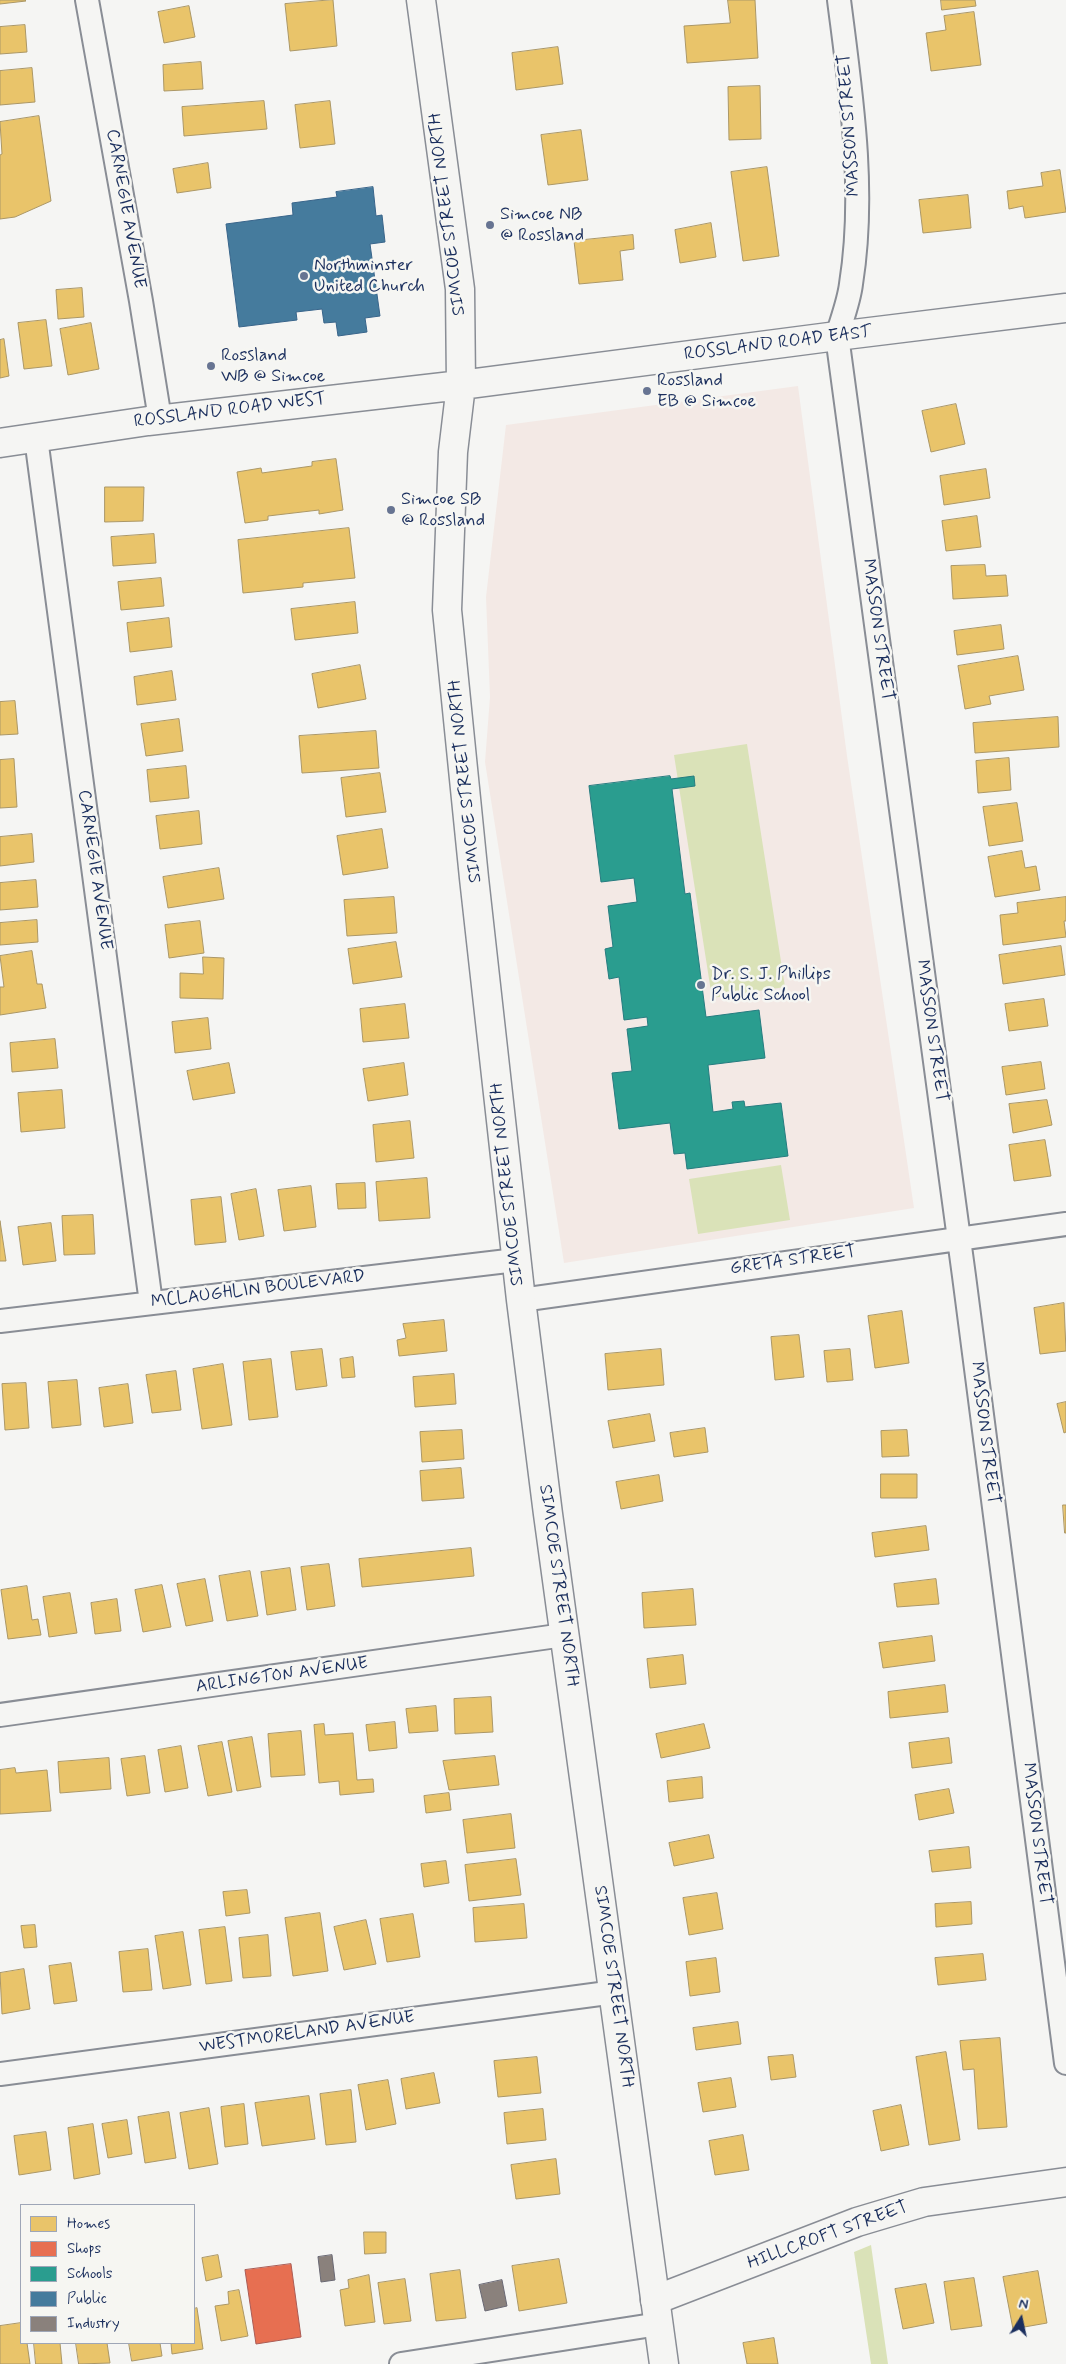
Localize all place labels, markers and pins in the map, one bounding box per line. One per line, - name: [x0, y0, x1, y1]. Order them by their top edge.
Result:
- place label: Simcoe NB @ Rossland: [500, 204, 584, 246]
- marker: Simcoe NB @ Rossland: [484, 219, 496, 231]
- place label: Northminster United Church: [314, 255, 425, 298]
- marker: Northminster United Church: [298, 270, 310, 282]
- place label: Rossland WB @ Simcoe: [221, 345, 325, 388]
- marker: Rossland WB @ Simcoe: [205, 360, 217, 372]
- place label: Rossland EB @ Simcoe: [657, 370, 756, 412]
- marker: Rossland EB @ Simcoe: [641, 385, 653, 397]
- place label: Simcoe SB @ Rossland: [401, 489, 485, 532]
- marker: Simcoe SB @ Rossland: [385, 504, 397, 516]
- place label: Dr. S. J. Phillips Public School: [711, 964, 831, 1006]
- marker: Dr. S. J. Phillips Public School: [695, 979, 707, 991]

